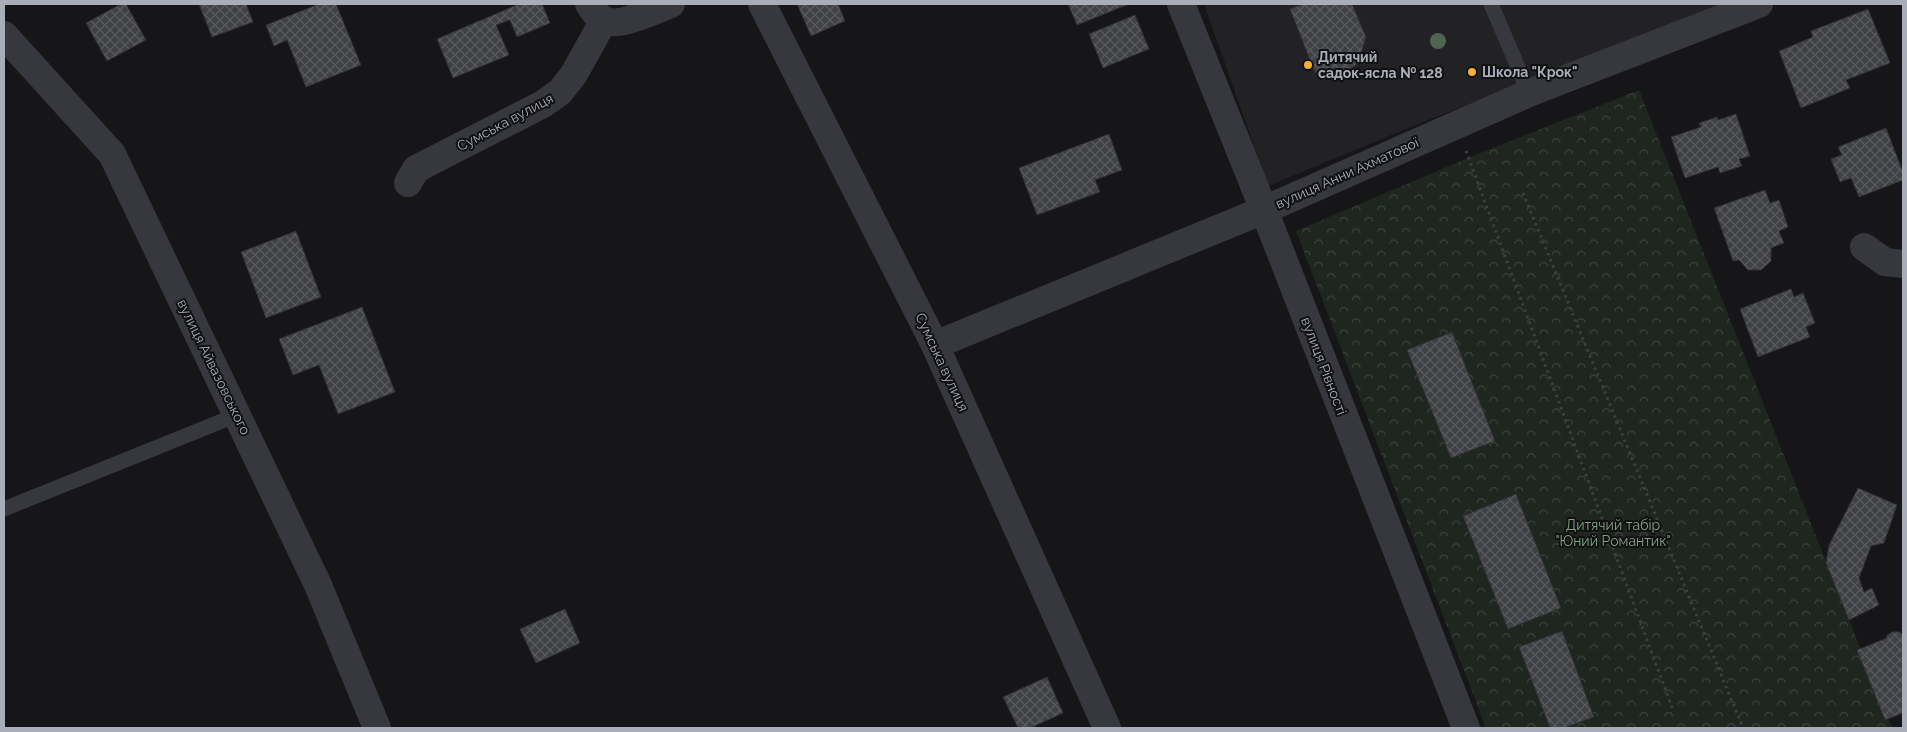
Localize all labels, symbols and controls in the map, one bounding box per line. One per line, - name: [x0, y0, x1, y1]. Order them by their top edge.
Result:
- place label: Дитячий садок-ясла № 128: [1318, 49, 1443, 81]
- marker: Дитячий садок-ясла № 128: [1302, 59, 1314, 71]
- place label: Школа "Крок": [1482, 64, 1578, 80]
- marker: Школа "Крок": [1466, 66, 1478, 78]
- street label: Сумська вулиця: [454, 90, 556, 154]
- street label: вулиця Анни Ахматової: [1273, 134, 1421, 212]
- street label: вулиця Айвазовського: [174, 297, 254, 437]
- street label: Сумська вулиця: [912, 310, 972, 414]
- street label: вулиця Рівності: [1298, 315, 1350, 417]
- park label: Дитячий табір "Юний Романтик": [1555, 517, 1671, 549]

